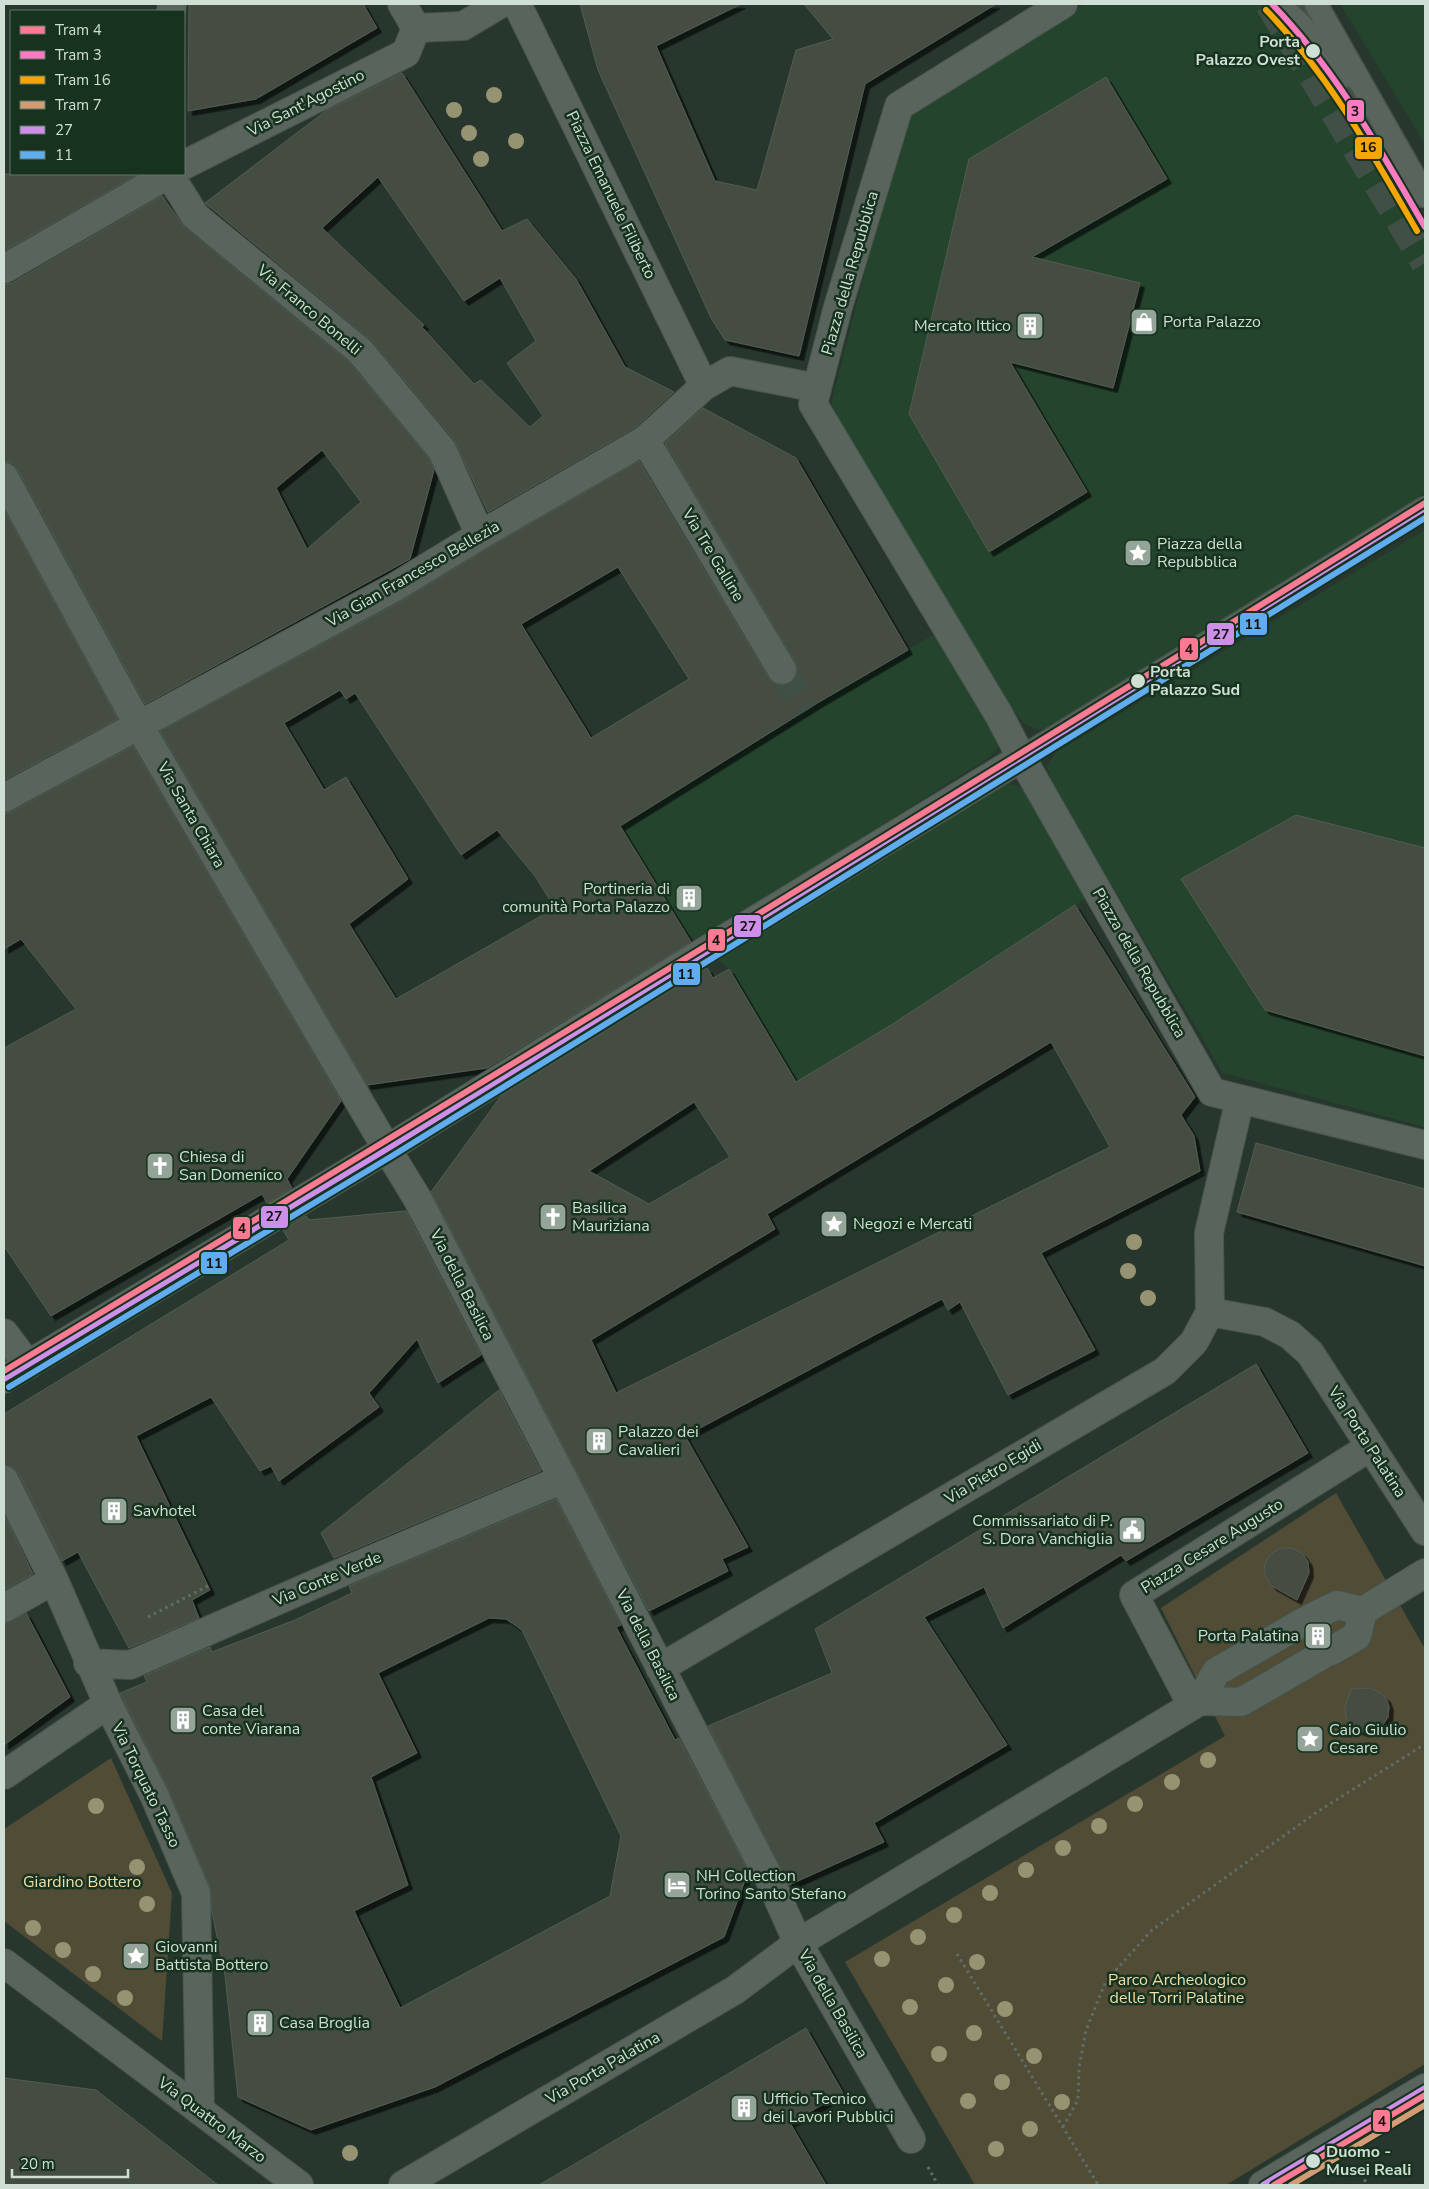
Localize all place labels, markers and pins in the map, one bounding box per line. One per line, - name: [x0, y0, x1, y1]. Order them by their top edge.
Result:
- place label: Porta Palazzo Ovest: [1195, 31, 1301, 71]
- marker: Porta Palazzo Ovest: [1304, 42, 1322, 60]
- shop icon: Porta Palazzo: [1129, 307, 1159, 337]
- building icon: Mercato Ittico: [1015, 311, 1045, 341]
- place label: Porta Palazzo: [1163, 311, 1261, 333]
- place label: Mercato Ittico: [914, 315, 1011, 337]
- place label: Piazza della Repubblica: [1157, 533, 1242, 573]
- place icon: Piazza della Repubblica: [1123, 538, 1153, 568]
- place label: Porta Palazzo Sud: [1150, 661, 1240, 701]
- marker: Porta Palazzo Sud: [1129, 672, 1147, 690]
- place label: Portineria di comunità Porta Palazzo: [502, 878, 670, 918]
- building icon: Portineria di comunità Porta Palazzo: [674, 883, 704, 913]
- place label: Chiesa di San Domenico: [179, 1146, 283, 1186]
- church icon: Chiesa di San Domenico: [145, 1151, 175, 1181]
- place label: Basilica Mauriziana: [572, 1197, 650, 1237]
- church icon: Basilica Mauriziana: [538, 1202, 568, 1232]
- place icon: Negozi e Mercati: [819, 1209, 849, 1239]
- place label: Negozi e Mercati: [853, 1213, 972, 1235]
- place label: Palazzo dei Cavalieri: [618, 1421, 699, 1461]
- building icon: Palazzo dei Cavalieri: [584, 1426, 614, 1456]
- building icon: Savhotel: [99, 1496, 129, 1526]
- place label: Savhotel: [133, 1500, 196, 1522]
- place label: Commissariato di P. S. Dora Vanchiglia: [972, 1510, 1113, 1550]
- public building icon: Commissariato di P. S. Dora Vanchiglia: [1117, 1515, 1147, 1545]
- building icon: Porta Palatina: [1303, 1621, 1333, 1651]
- place label: Porta Palatina: [1198, 1625, 1299, 1647]
- place label: Casa del conte Viarana: [202, 1700, 300, 1740]
- building icon: Casa del conte Viarana: [168, 1705, 198, 1735]
- place label: Caio Giulio Cesare: [1329, 1719, 1406, 1759]
- place icon: Caio Giulio Cesare: [1295, 1724, 1325, 1754]
- place label: NH Collection Torino Santo Stefano: [696, 1865, 846, 1905]
- hotel icon: NH Collection Torino Santo Stefano: [662, 1870, 692, 1900]
- place label: Giovanni Battista Bottero: [155, 1936, 268, 1976]
- place icon: Giovanni Battista Bottero: [121, 1941, 151, 1971]
- building icon: Casa Broglia: [245, 2008, 275, 2038]
- place label: Casa Broglia: [279, 2012, 370, 2034]
- place label: Ufficio Tecnico dei Lavori Pubblici: [763, 2088, 894, 2128]
- building icon: Ufficio Tecnico dei Lavori Pubblici: [729, 2093, 759, 2123]
- place label: Duomo - Musei Reali: [1326, 2141, 1411, 2181]
- marker: Duomo - Musei Reali: [1304, 2152, 1322, 2170]

